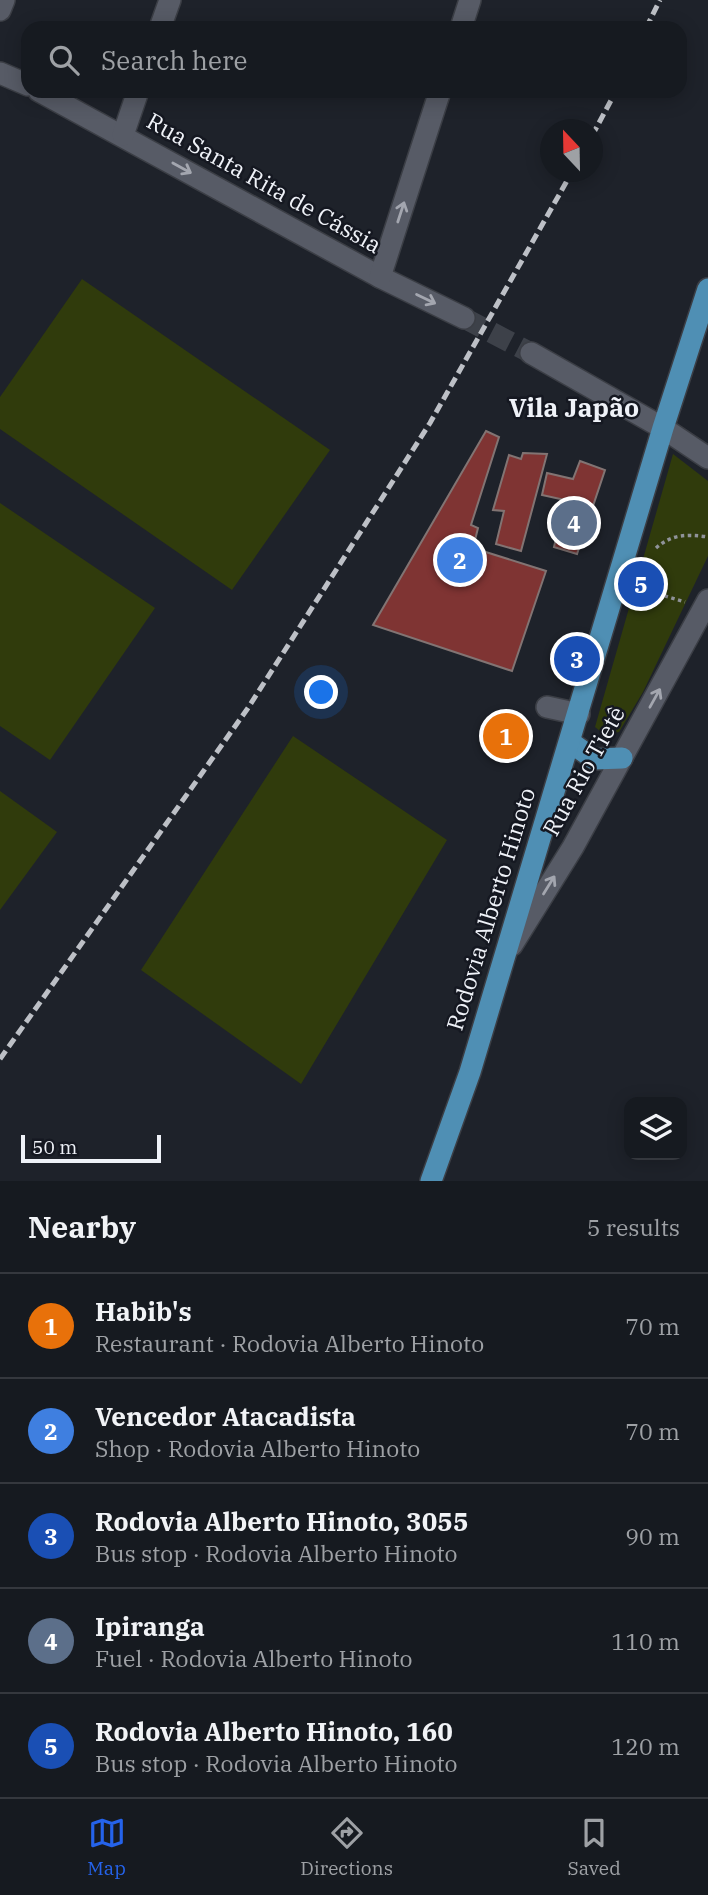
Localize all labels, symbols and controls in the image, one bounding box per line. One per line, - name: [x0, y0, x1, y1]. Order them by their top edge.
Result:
- search box: [21, 21, 687, 98]
- icon: search: [45, 41, 83, 79]
- text: Search here: [101, 43, 247, 77]
- street label: Rua Santa Rita de Cássia: [142, 105, 387, 259]
- north arrow: [540, 119, 603, 182]
- one-way arrow: [172, 161, 192, 175]
- one-way arrow: [395, 201, 408, 223]
- one-way arrow: [415, 293, 436, 307]
- district label: Vila Japão: [509, 390, 639, 424]
- pin: 4: [551, 497, 597, 549]
- pin: 2: [437, 534, 483, 586]
- pin: 5: [618, 558, 664, 610]
- pin: 3: [554, 633, 600, 685]
- your location: [304, 675, 338, 709]
- one-way arrow: [649, 688, 662, 709]
- street label: Rua Rio Tietê: [535, 700, 631, 841]
- pin: 1: [483, 710, 529, 762]
- street label: Rodovia Alberto Hinoto: [439, 784, 541, 1034]
- one-way arrow: [543, 875, 557, 895]
- map controls: [624, 1097, 687, 1160]
- button: layers: [624, 1097, 687, 1160]
- scale bar: [21, 1132, 161, 1164]
- text: 50 m: [32, 1135, 77, 1159]
- text: Nearby: [28, 1207, 136, 1246]
- text: 5 results: [587, 1212, 680, 1242]
- text: Habib's: [95, 1294, 192, 1328]
- text: 1: [44, 1311, 58, 1341]
- text: 70 m: [625, 1311, 680, 1341]
- text: Restaurant · Rodovia Alberto Hinoto: [95, 1328, 484, 1358]
- text: Vencedor Atacadista: [95, 1399, 356, 1433]
- text: 2: [44, 1416, 58, 1446]
- text: 70 m: [625, 1416, 680, 1446]
- text: Shop · Rodovia Alberto Hinoto: [95, 1433, 420, 1463]
- text: Rodovia Alberto Hinoto, 3055: [95, 1504, 469, 1538]
- text: 3: [44, 1521, 58, 1551]
- text: 90 m: [625, 1521, 680, 1551]
- text: Bus stop · Rodovia Alberto Hinoto: [95, 1538, 458, 1568]
- text: Ipiranga: [95, 1609, 205, 1643]
- text: 4: [44, 1626, 58, 1656]
- text: 110 m: [611, 1626, 680, 1656]
- text: Fuel · Rodovia Alberto Hinoto: [95, 1643, 413, 1673]
- text: Rodovia Alberto Hinoto, 160: [95, 1714, 453, 1748]
- text: 5: [44, 1731, 58, 1761]
- text: 120 m: [611, 1731, 680, 1761]
- text: Bus stop · Rodovia Alberto Hinoto: [95, 1748, 458, 1778]
- tab: Map: [87, 1814, 126, 1880]
- tab: Directions: [300, 1814, 393, 1880]
- tab: Saved: [568, 1814, 621, 1880]

